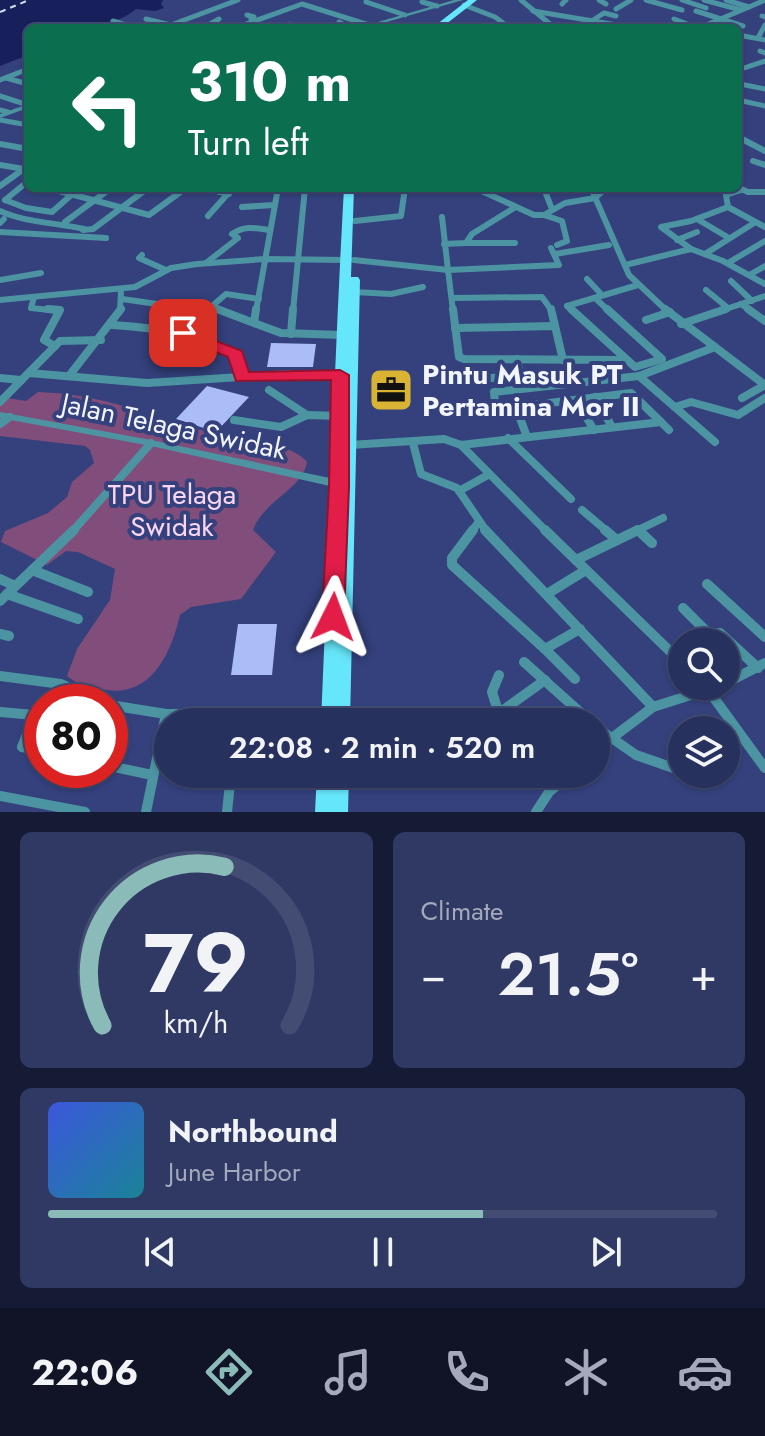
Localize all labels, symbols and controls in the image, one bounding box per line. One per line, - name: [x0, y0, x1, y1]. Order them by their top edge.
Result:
- text: 310 m: [188, 41, 351, 122]
- icon: left: [56, 56, 160, 160]
- text: Turn left: [188, 116, 309, 168]
- pin: [149, 299, 217, 367]
- icon: arrive: [161, 311, 205, 355]
- place label: Pintu Masuk PT Pertamina Mor II: [422, 354, 640, 427]
- office icon: Pintu Masuk PT Pertamina Mor II: [367, 366, 415, 414]
- street label: Jalan Telaga Swidak: [54, 382, 291, 470]
- park label: TPU Telaga Swidak: [108, 474, 236, 547]
- position arrow: [291, 575, 375, 659]
- map controls: [668, 628, 740, 788]
- button: search: [668, 628, 740, 700]
- speed limit sign: 80: [24, 684, 128, 788]
- button: layers: [668, 716, 740, 788]
- text: 22:08 · 2 min · 520 m: [229, 726, 535, 769]
- text: Climate: [421, 892, 503, 930]
- text: 79: [143, 903, 249, 1023]
- text: 21.5°: [498, 931, 639, 1018]
- text: −: [421, 943, 446, 1007]
- text: +: [690, 943, 717, 1007]
- text: km/h: [164, 1002, 229, 1044]
- text: Northbound: [168, 1110, 338, 1153]
- text: June Harbor: [168, 1153, 301, 1191]
- icon: previous: [138, 1230, 182, 1274]
- icon: pause: [361, 1230, 405, 1274]
- icon: next: [584, 1230, 628, 1274]
- icon: directions: [201, 1344, 257, 1400]
- icon: music: [320, 1344, 376, 1400]
- icon: phone: [439, 1344, 495, 1400]
- icon: climate: [558, 1344, 614, 1400]
- icon: car: [677, 1344, 733, 1400]
- text: 22:06: [32, 1346, 138, 1398]

